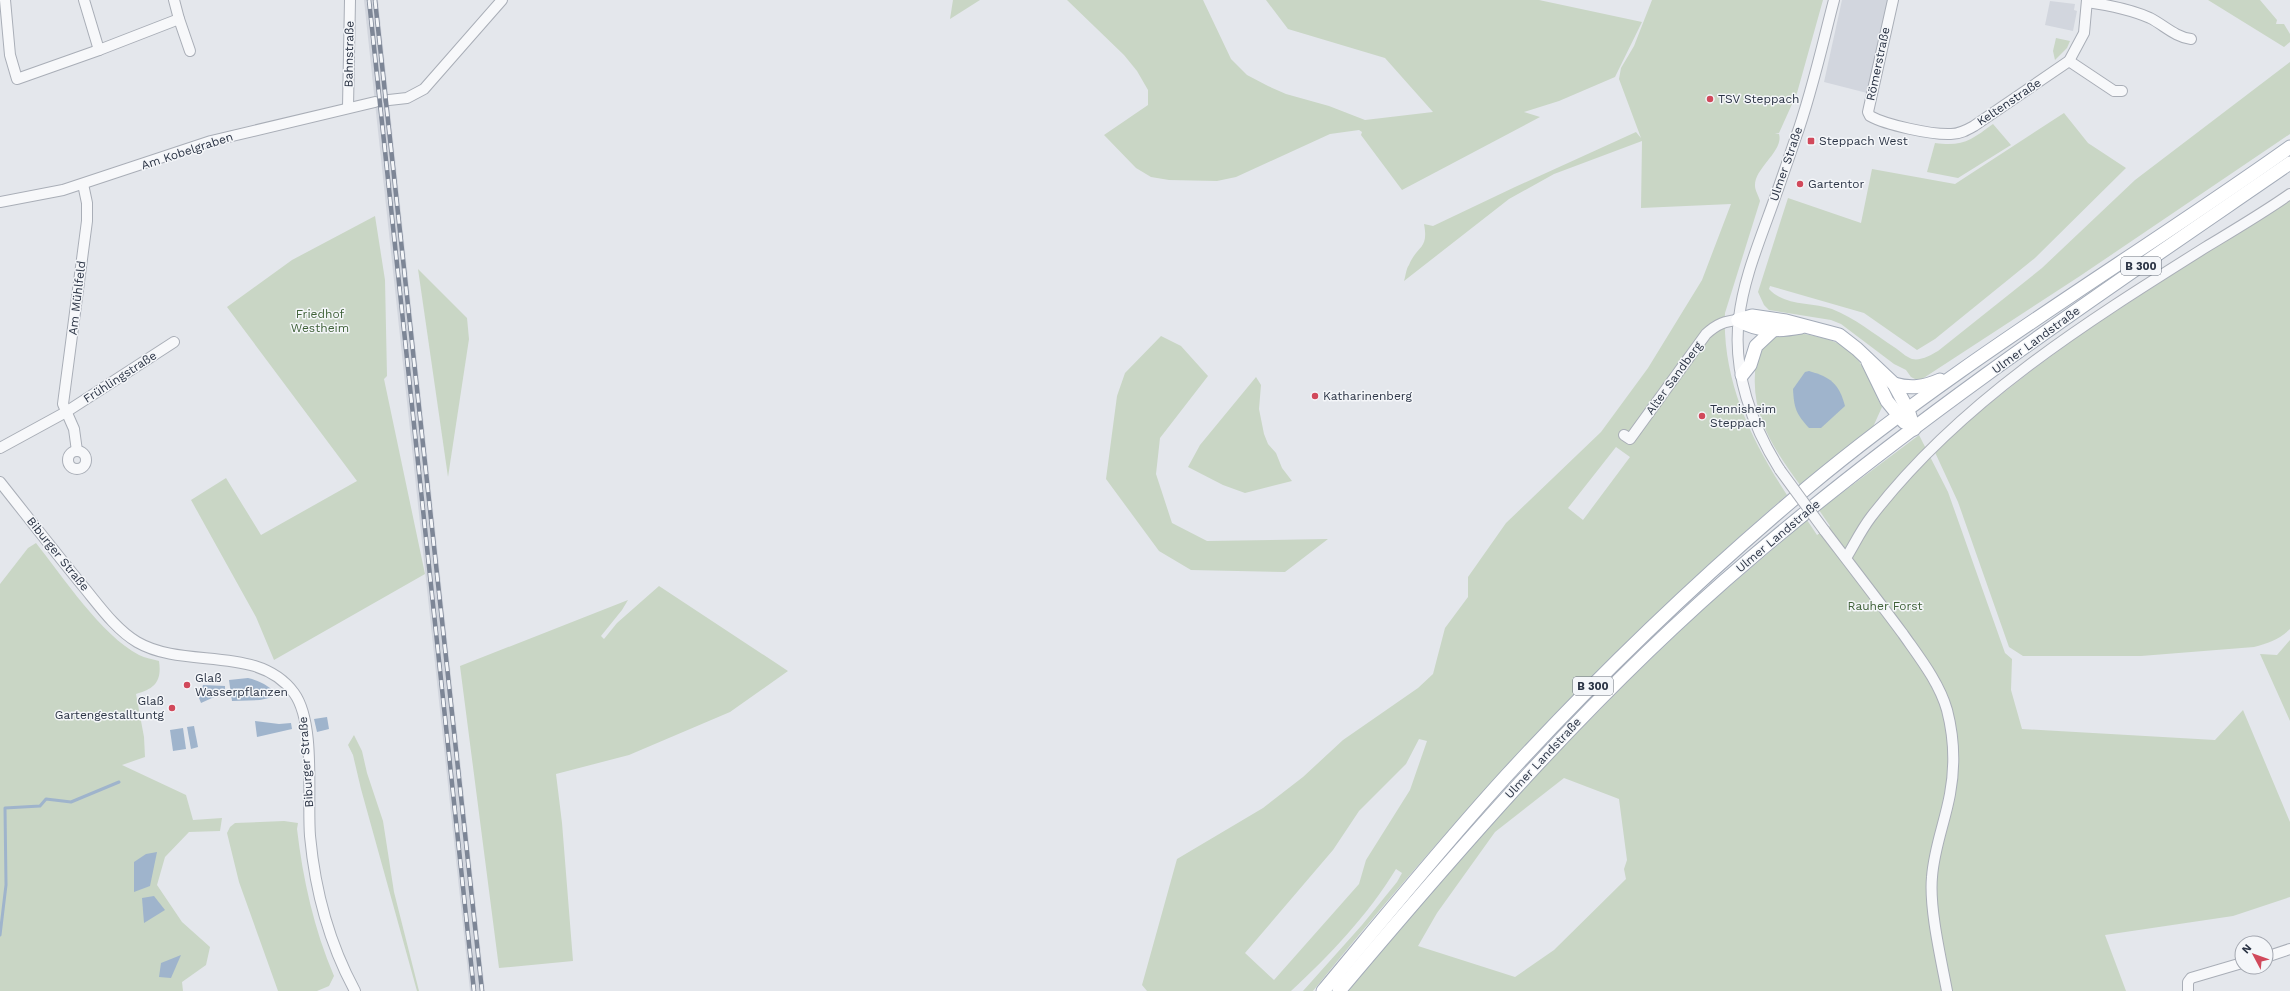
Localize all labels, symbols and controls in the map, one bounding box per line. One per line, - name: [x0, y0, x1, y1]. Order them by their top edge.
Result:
- street label: Bahnstraße: [341, 20, 357, 87]
- street label: Römerstraße: [1863, 26, 1893, 102]
- street label: Keltenstraße: [1974, 75, 2044, 129]
- place label: TSV Steppach: [1718, 92, 1800, 106]
- marker: TSV Steppach: [1705, 94, 1715, 104]
- street label: Ulmer Straße: [1767, 125, 1805, 203]
- street label: Am Kobelgraben: [139, 130, 235, 172]
- place label: Steppach West: [1819, 134, 1908, 148]
- marker: Steppach West: [1806, 136, 1816, 146]
- place label: Gartentor: [1808, 177, 1865, 191]
- marker: Gartentor: [1795, 179, 1805, 189]
- road number: B 300: [2121, 257, 2161, 275]
- street label: Am Mühlfeld: [65, 260, 89, 336]
- street label: Ulmer Landstraße: [1989, 303, 2083, 377]
- park label: Friedhof Westheim: [291, 307, 349, 335]
- street label: Alter Sandberg: [1643, 338, 1706, 417]
- street label: Frühlingstraße: [81, 348, 159, 406]
- place label: Katharinenberg: [1323, 389, 1412, 403]
- marker: Katharinenberg: [1310, 391, 1320, 401]
- place label: Tennisheim Steppach: [1710, 402, 1776, 430]
- marker: Tennisheim Steppach: [1697, 411, 1707, 421]
- street label: Ulmer Landstraße: [1733, 497, 1823, 575]
- street label: Biburger Straße: [24, 514, 92, 594]
- park label: Rauher Forst: [1847, 599, 1923, 613]
- place label: Glaß Wasserpflanzen: [195, 671, 288, 699]
- road number: B 300: [1573, 677, 1613, 695]
- marker: Glaß Wasserpflanzen: [182, 680, 192, 690]
- place label: Glaß Gartengestalltuntg: [55, 694, 165, 722]
- marker: Glaß Gartengestalltuntg: [167, 703, 177, 713]
- street label: Ulmer Landstraße: [1502, 715, 1584, 801]
- street label: Biburger Straße: [296, 716, 316, 808]
- north arrow: [2234, 935, 2274, 975]
- text: N: [2239, 941, 2254, 956]

